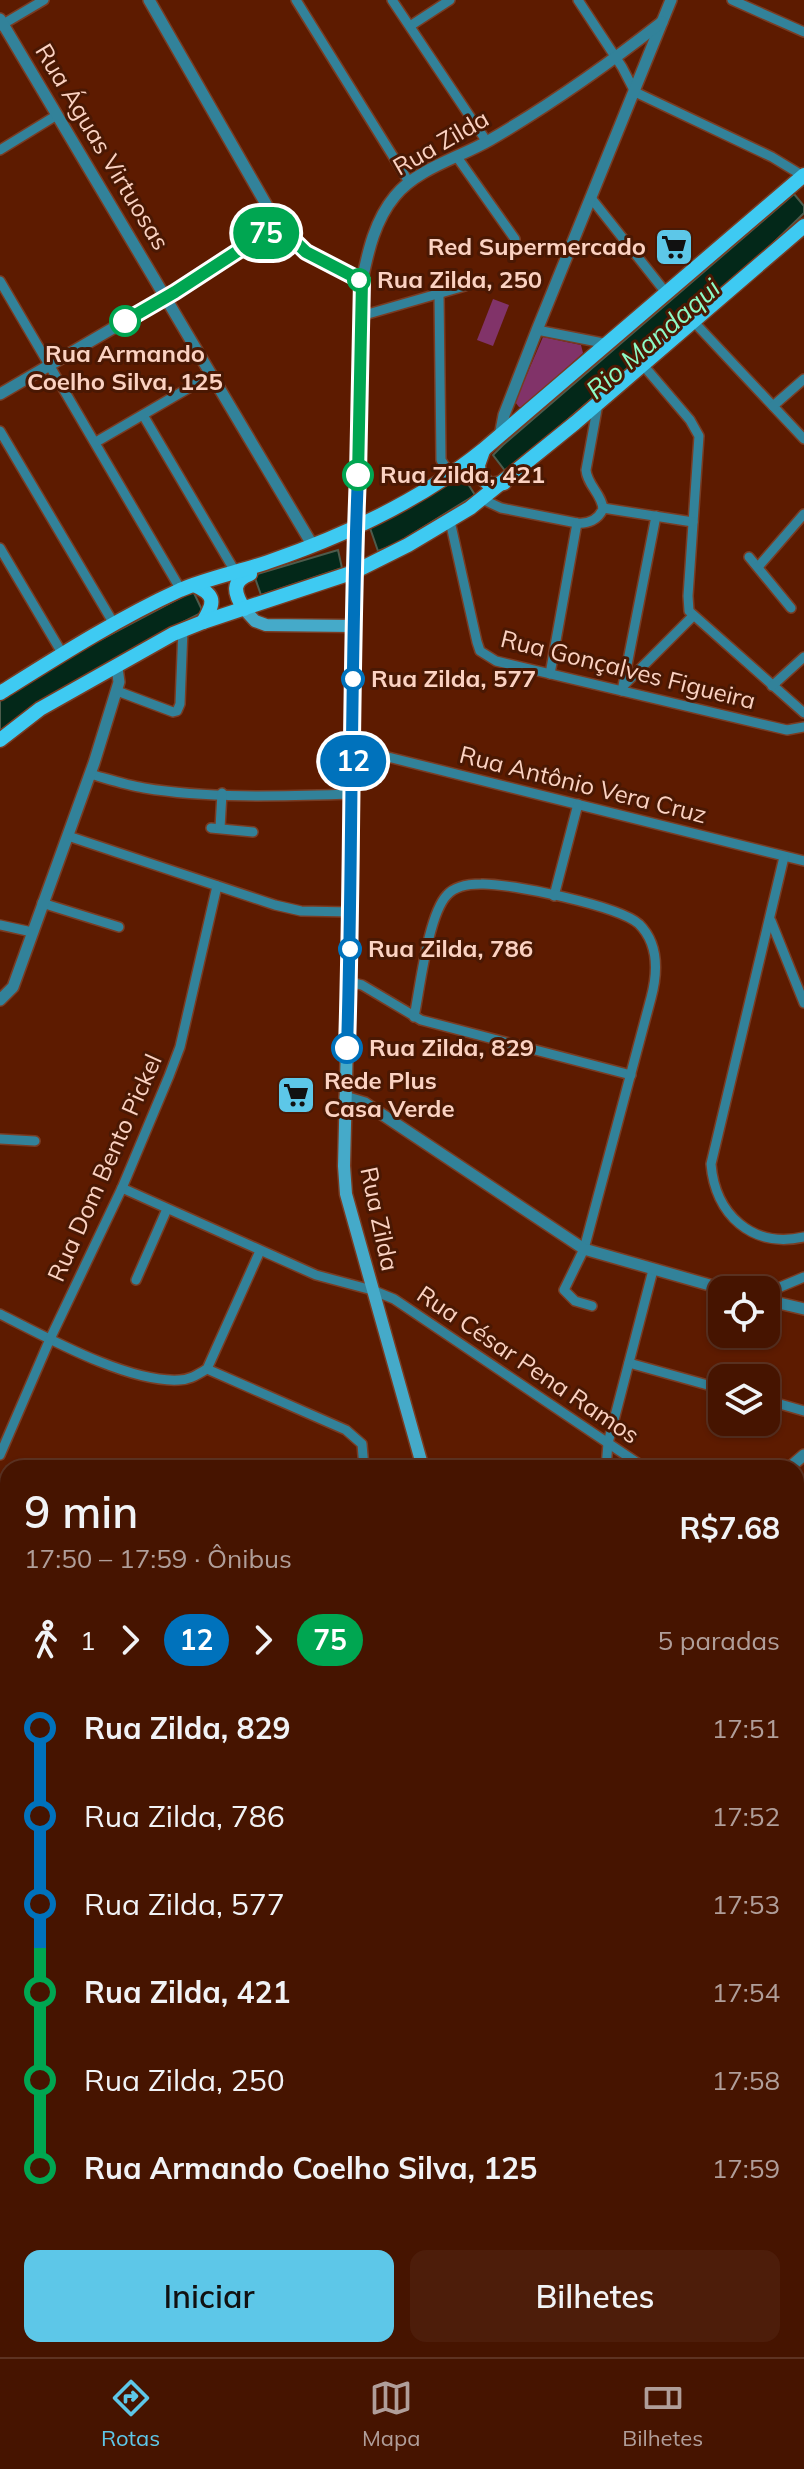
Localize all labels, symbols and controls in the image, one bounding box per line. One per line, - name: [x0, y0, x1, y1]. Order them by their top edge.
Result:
- street label: Rua Águas Virtuosas: [29, 38, 176, 255]
- street label: Rua Zilda: [387, 103, 494, 182]
- line badge: 75: [230, 207, 302, 259]
- text: 75: [249, 215, 283, 250]
- supermarket icon: Red Supermercado: [653, 226, 695, 268]
- place label: Red Supermercado: [428, 231, 646, 261]
- place label: Rua Zilda, 250: [377, 264, 542, 294]
- marker: Rua Zilda, 250: [348, 269, 370, 291]
- water label: Rio Mandaqui: [579, 271, 727, 406]
- marker: Rua Armando Coelho Silva, 125: [110, 306, 140, 336]
- place label: Rua Armando Coelho Silva, 125: [27, 338, 223, 396]
- place label: Rua Zilda, 421: [380, 459, 545, 489]
- marker: Rua Zilda, 421: [343, 460, 373, 490]
- street label: Rua Gonçalves Figueira: [498, 623, 759, 715]
- place label: Rua Zilda, 577: [371, 663, 536, 693]
- marker: Rua Zilda, 577: [342, 668, 364, 690]
- line badge: 12: [317, 735, 389, 787]
- street label: Rua Antônio Vera Cruz: [457, 739, 710, 829]
- text: 12: [336, 743, 370, 778]
- place label: Rua Zilda, 786: [368, 933, 533, 963]
- marker: Rua Zilda, 786: [339, 938, 361, 960]
- place label: Rua Zilda, 829: [369, 1032, 534, 1062]
- marker: Rua Zilda, 829: [332, 1033, 362, 1063]
- street label: Rua Dom Bento Pickel: [40, 1049, 168, 1286]
- place label: Rede Plus Casa Verde: [324, 1065, 455, 1123]
- supermarket icon: Rede Plus Casa Verde: [275, 1074, 317, 1116]
- street label: Rua Zilda: [354, 1164, 406, 1274]
- map controls: [708, 1276, 780, 1436]
- button: locate: [708, 1276, 780, 1348]
- street label: Rua César Pena Ramos: [412, 1279, 645, 1450]
- button: layers: [708, 1364, 780, 1436]
- text: 9 min: [24, 1484, 138, 1539]
- text: R$7.68: [680, 1509, 780, 1547]
- text: 17:50 – 17:59 · Ônibus: [24, 1542, 292, 1575]
- icon: walk: [24, 1618, 68, 1662]
- icon: forward: [108, 1618, 152, 1662]
- icon: forward: [241, 1618, 285, 1662]
- text: 12: [180, 1622, 213, 1657]
- text: 75: [313, 1622, 347, 1657]
- text: 1: [80, 1624, 96, 1657]
- text: 5 paradas: [657, 1624, 780, 1657]
- text: Rua Zilda, 829: [84, 1709, 291, 1747]
- text: 17:51: [712, 1712, 780, 1745]
- text: Rua Zilda, 786: [84, 1797, 285, 1835]
- text: 17:52: [712, 1800, 780, 1833]
- text: Rua Zilda, 577: [84, 1885, 285, 1923]
- text: 17:53: [712, 1888, 780, 1921]
- text: Rua Zilda, 421: [84, 1973, 291, 2011]
- text: 17:54: [712, 1976, 780, 2009]
- text: Rua Zilda, 250: [84, 2061, 285, 2099]
- text: 17:58: [712, 2064, 780, 2097]
- text: Rua Armando Coelho Silva, 125: [84, 2149, 537, 2187]
- text: 17:59: [712, 2152, 780, 2185]
- button: Iniciar: [24, 2250, 394, 2342]
- button: Bilhetes: [410, 2250, 780, 2342]
- tab: Rotas: [101, 2376, 160, 2452]
- tab: Mapa: [362, 2376, 420, 2452]
- tab: Bilhetes: [622, 2376, 703, 2452]

